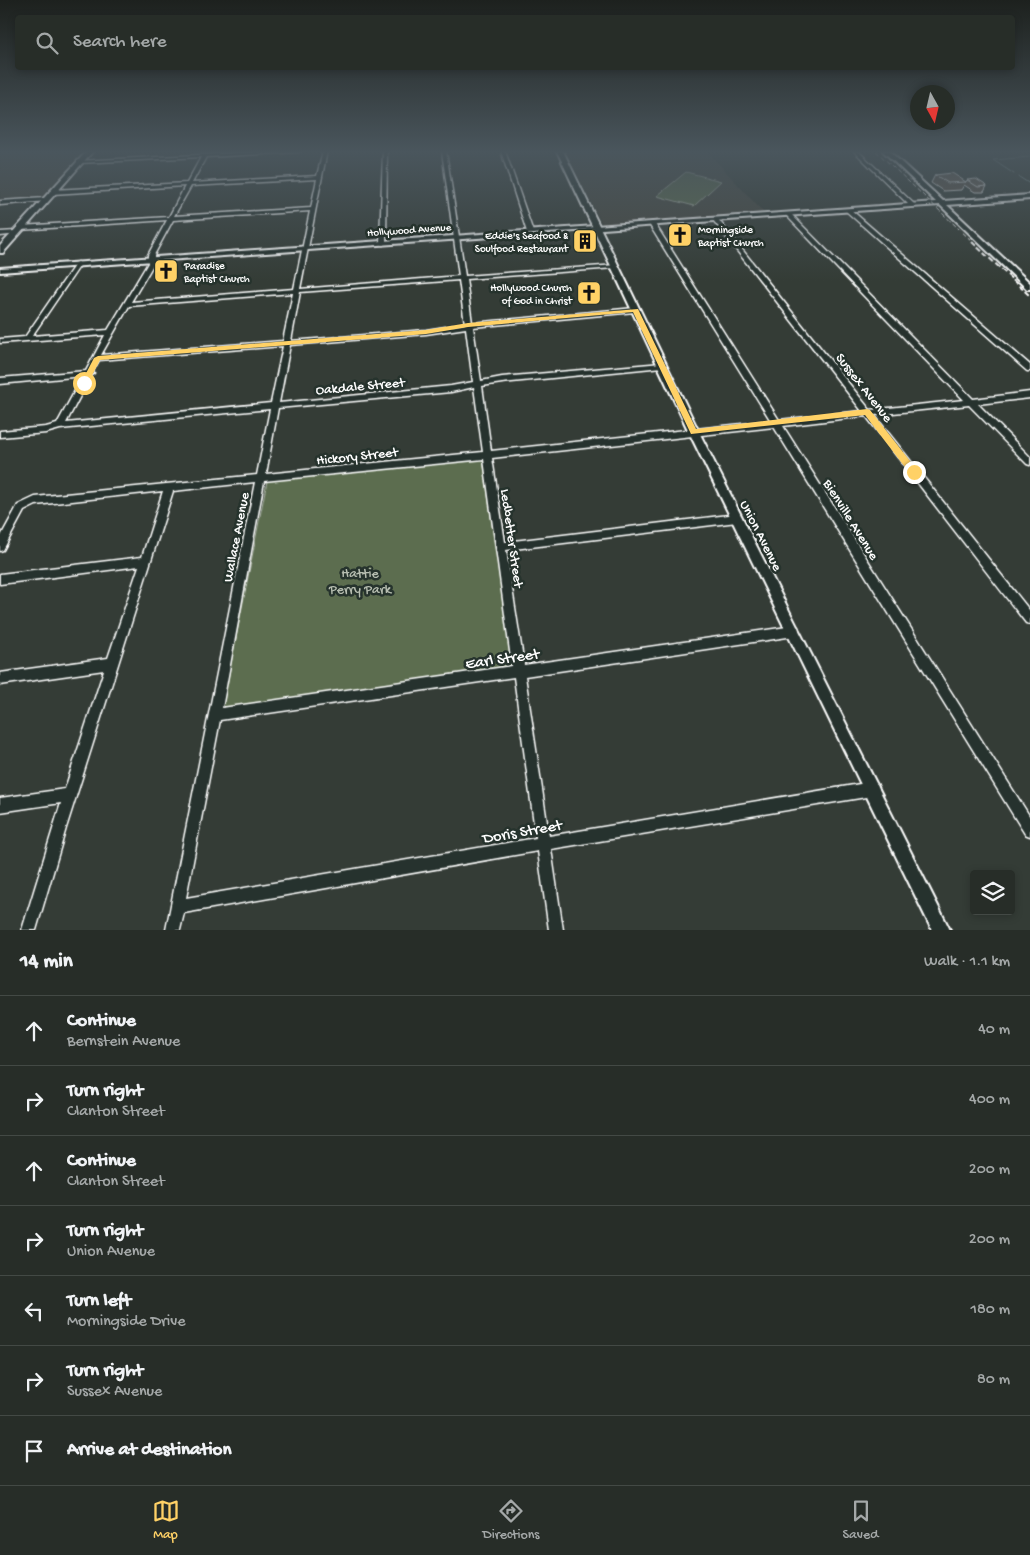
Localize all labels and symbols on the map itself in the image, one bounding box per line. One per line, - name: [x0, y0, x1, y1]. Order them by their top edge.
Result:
- north arrow: [910, 85, 955, 130]
- street label: Hollywood Avenue: [367, 222, 452, 240]
- church icon: Morningside Baptist Church: [667, 222, 693, 248]
- place label: Morningside Baptist Church: [697, 225, 764, 250]
- building icon: Eddie's Seafood & Soulfood Restaurant: [572, 228, 598, 254]
- place label: Eddie's Seafood & Soulfood Restaurant: [475, 230, 570, 256]
- church icon: Paradise Baptist Church: [153, 258, 179, 284]
- place label: Paradise Baptist Church: [183, 261, 250, 286]
- church icon: Hollywood Church of God in Christ: [576, 280, 602, 306]
- place label: Hollywood Church of God in Christ: [490, 283, 573, 308]
- street label: Sussex Avenue: [831, 350, 896, 427]
- route start: [73, 372, 96, 395]
- street label: Oakdale Street: [315, 375, 407, 400]
- street label: Hickory Street: [316, 445, 400, 470]
- route end: [903, 461, 926, 484]
- street label: Bienville Avenue: [818, 476, 882, 565]
- street label: Ledbetter Street: [495, 488, 526, 590]
- street label: Wallace Avenue: [220, 490, 255, 584]
- street label: Union Avenue: [735, 498, 785, 575]
- park label: Hattie Perry Park: [328, 566, 393, 599]
- street label: Earl Street: [464, 646, 542, 675]
- street label: Doris Street: [480, 817, 565, 850]

